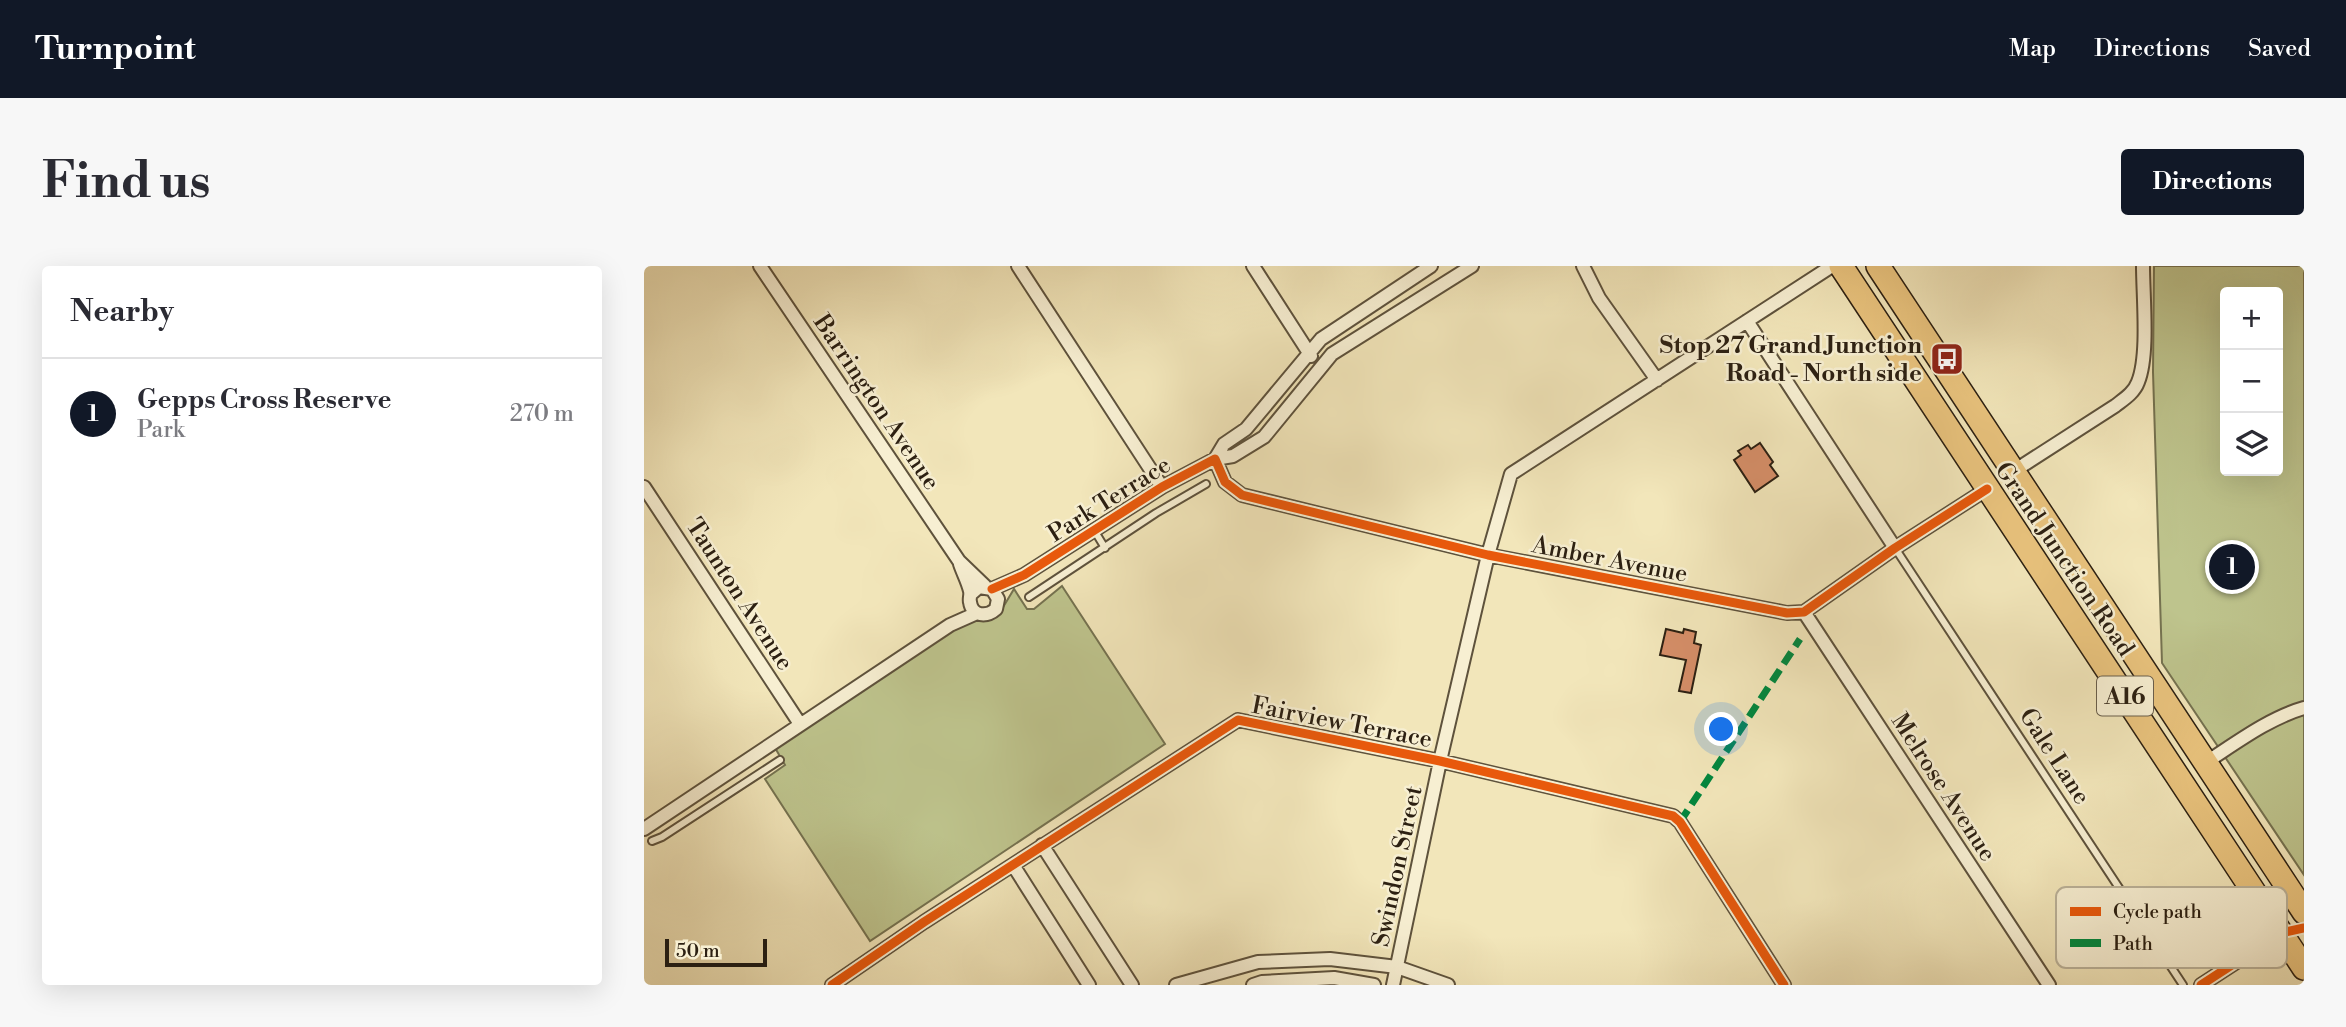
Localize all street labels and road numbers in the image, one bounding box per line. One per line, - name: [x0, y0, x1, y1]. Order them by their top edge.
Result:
- street label: Barrington Avenue: [806, 308, 946, 496]
- street label: Park Terrace: [1043, 450, 1177, 549]
- street label: Grand Junction Road: [1988, 457, 2141, 663]
- street label: Taunton Avenue: [679, 513, 800, 676]
- street label: Amber Avenue: [1529, 530, 1690, 590]
- road number: A16: [2097, 676, 2153, 716]
- street label: Fairview Terrace: [1249, 691, 1435, 755]
- street label: Gale Lane: [2012, 703, 2096, 810]
- street label: Melrose Avenue: [1884, 708, 2002, 867]
- street label: Swindon Street: [1366, 783, 1430, 949]

